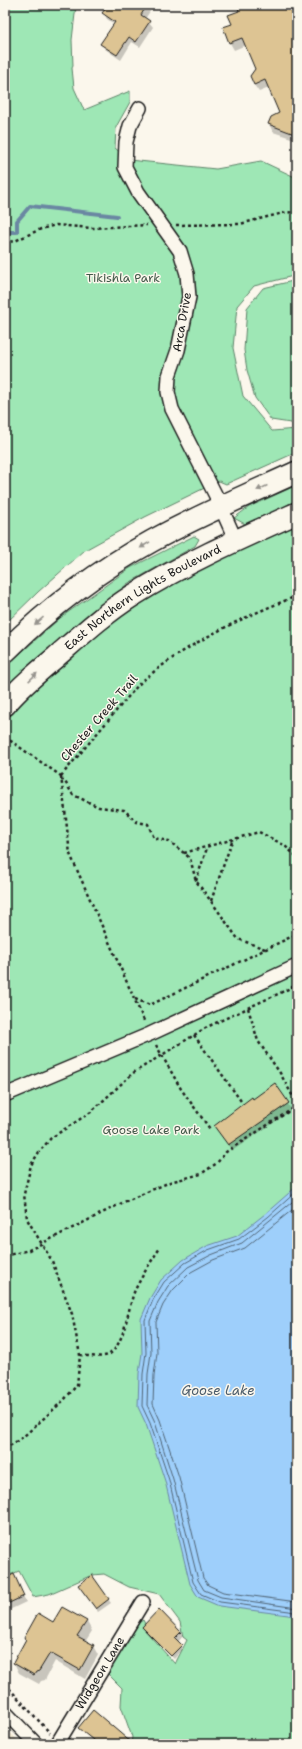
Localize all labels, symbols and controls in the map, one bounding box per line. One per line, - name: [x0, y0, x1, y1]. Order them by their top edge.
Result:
- park label: Tikishla Park: [86, 270, 160, 286]
- street label: Arca Drive: [169, 291, 195, 353]
- one-way arrow: [256, 485, 267, 491]
- street label: East Northern Lights Boulevard: [61, 541, 224, 654]
- one-way arrow: [139, 542, 151, 549]
- one-way arrow: [34, 616, 45, 625]
- street label: Chester Creek Trail: [57, 671, 141, 765]
- one-way arrow: [28, 672, 38, 682]
- park label: Goose Lake Park: [102, 1122, 200, 1138]
- water label: Goose Lake: [181, 1382, 255, 1399]
- street label: Widgeon Lane: [72, 1633, 128, 1713]

